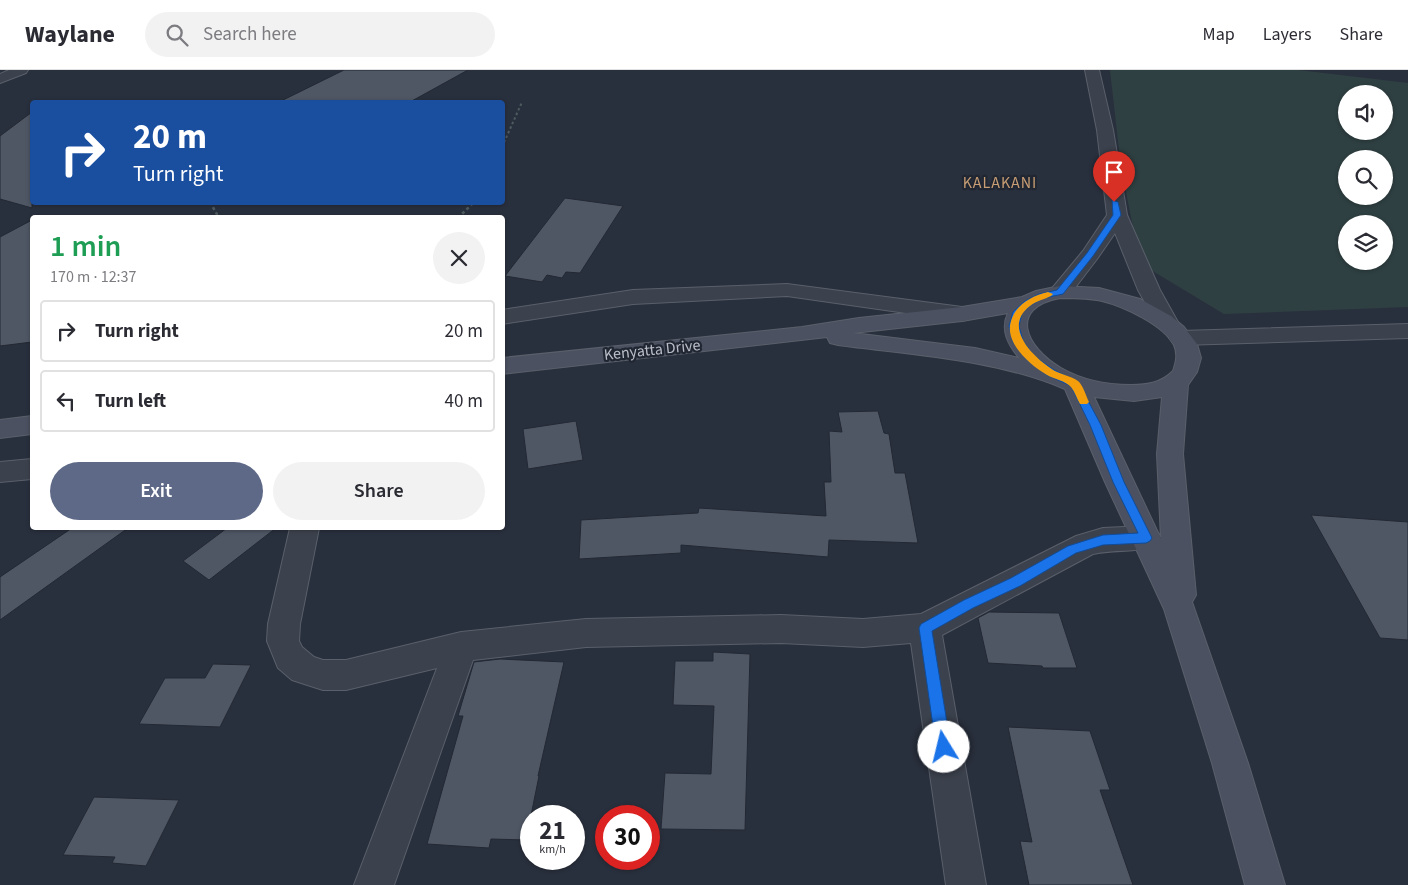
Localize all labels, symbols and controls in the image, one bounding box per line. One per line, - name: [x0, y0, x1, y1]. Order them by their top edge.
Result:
- search box: [145, 12, 495, 57]
- text: Waylane: [25, 17, 115, 52]
- icon: search: [163, 21, 191, 49]
- text: Search here: [203, 21, 297, 48]
- text: Map: [1203, 22, 1235, 47]
- text: Layers: [1263, 22, 1312, 47]
- text: Share: [1340, 22, 1383, 47]
- map controls: [1338, 85, 1393, 270]
- button: sound: [1338, 85, 1393, 140]
- text: 20 m: [133, 112, 207, 162]
- icon: right: [50, 120, 115, 185]
- button: search: [1338, 150, 1393, 205]
- pin: [1093, 151, 1135, 202]
- text: Turn right: [133, 158, 223, 190]
- icon: arrive: [1100, 158, 1128, 186]
- district label: KALAKANI: [963, 172, 1037, 194]
- button: layers: [1338, 215, 1393, 270]
- text: 1 min: [50, 225, 121, 268]
- button: close: [433, 232, 485, 284]
- text: 170 m · 12:37: [50, 266, 137, 288]
- icon: right: [52, 317, 80, 345]
- text: Turn right: [95, 318, 179, 345]
- text: 20 m: [445, 318, 483, 345]
- street label: Kenyatta Drive: [603, 334, 702, 366]
- icon: left: [52, 387, 80, 415]
- text: Turn left: [95, 388, 166, 415]
- text: 40 m: [445, 388, 483, 415]
- button: Exit: [50, 462, 263, 520]
- button: Share: [273, 462, 485, 520]
- position arrow: [917, 720, 969, 772]
- speed limit sign: 30: [595, 805, 660, 870]
- text: 21: [539, 813, 566, 849]
- text: km/h: [539, 841, 566, 858]

